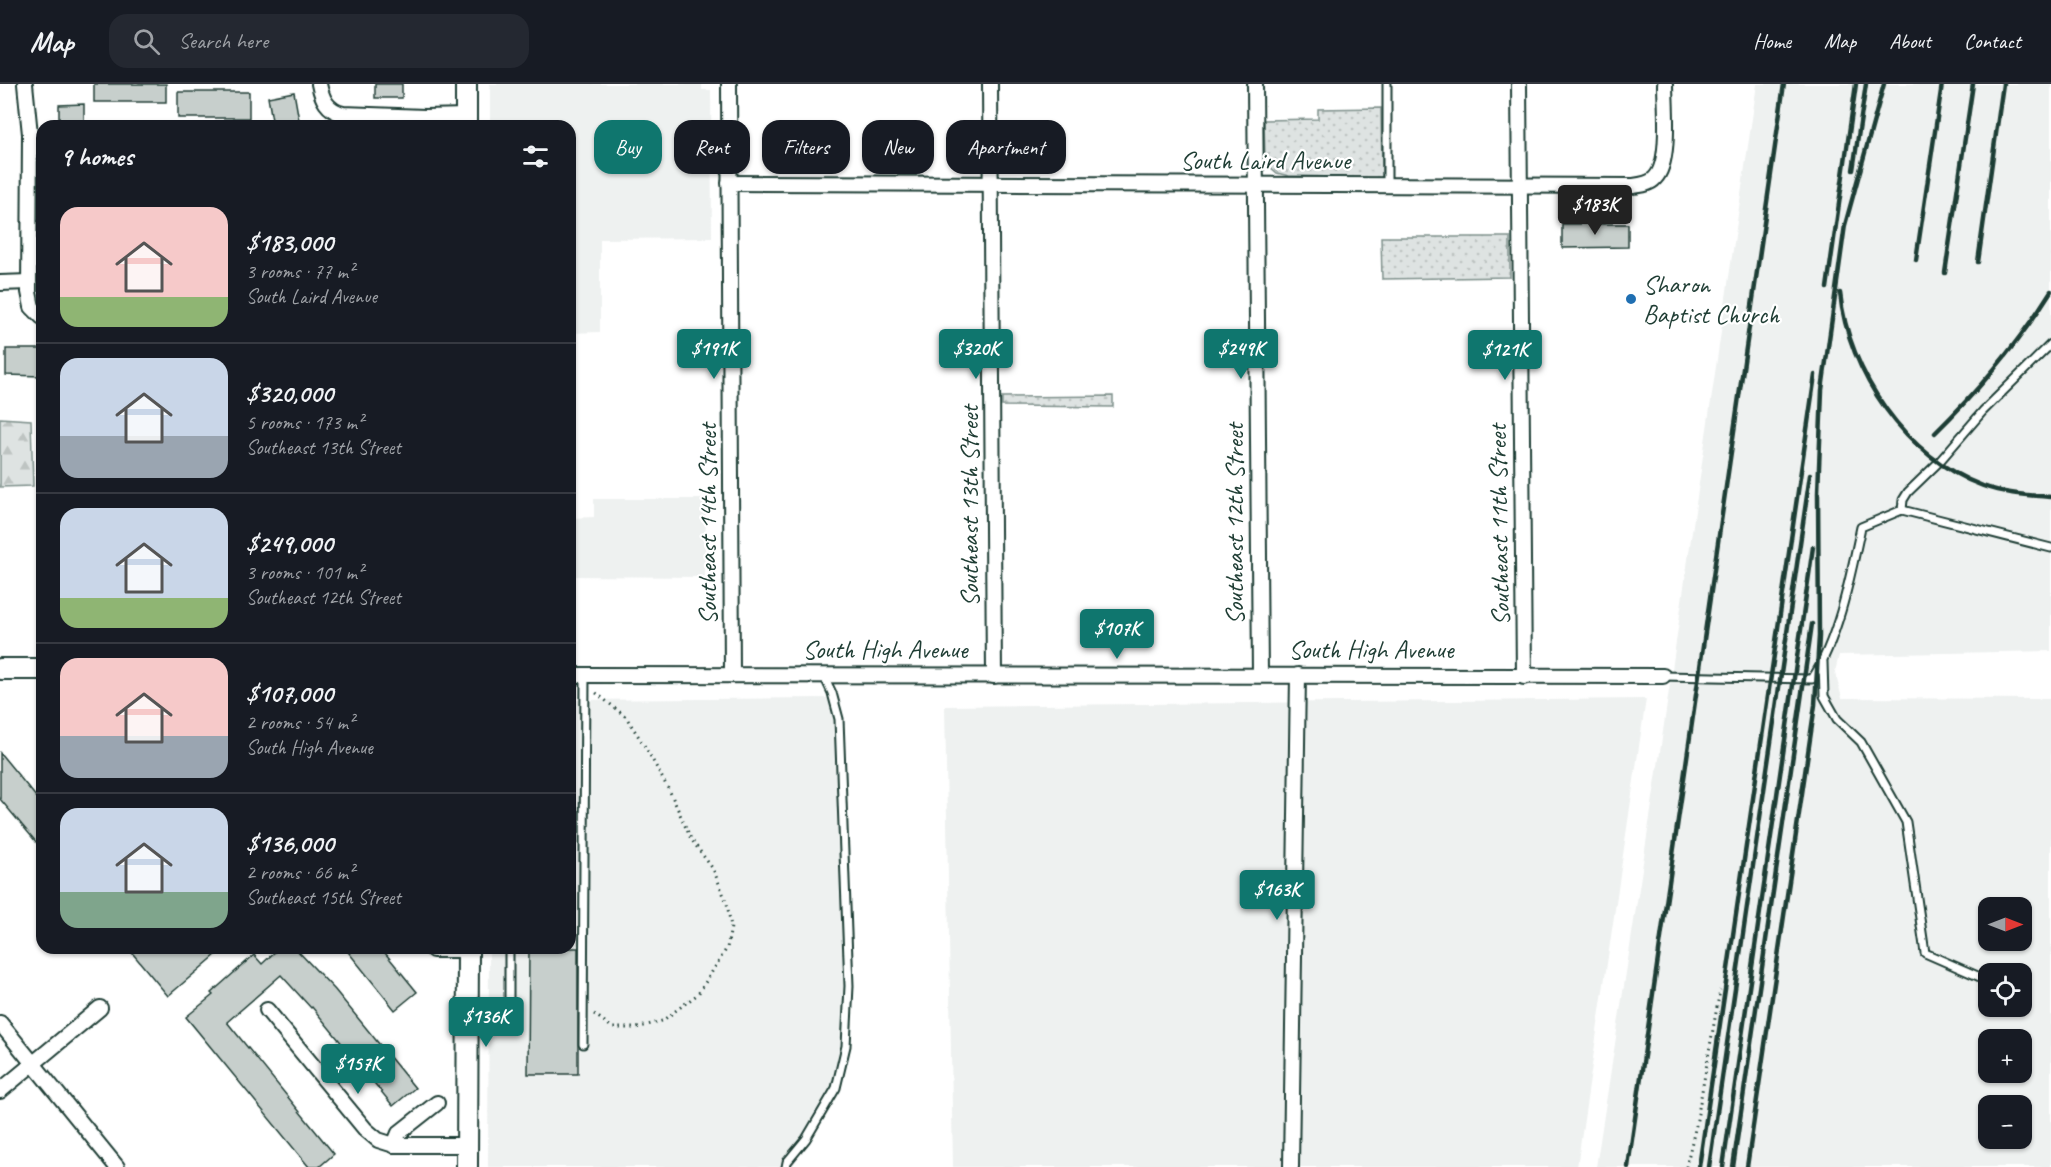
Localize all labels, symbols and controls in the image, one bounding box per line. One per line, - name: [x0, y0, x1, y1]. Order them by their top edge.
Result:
- search box: [109, 14, 529, 68]
- text: Map: [30, 24, 73, 59]
- icon: search: [130, 25, 163, 58]
- text: Search here: [178, 27, 268, 55]
- text: Home: [1753, 28, 1791, 54]
- text: Map: [1824, 28, 1856, 54]
- text: About: [1889, 28, 1931, 54]
- text: Contact: [1964, 28, 2021, 54]
- chip: Buy: [594, 120, 662, 174]
- chip: Rent: [674, 120, 750, 174]
- chip: Filters: [762, 120, 850, 174]
- chip: New: [862, 120, 934, 174]
- chip: Apartment: [946, 120, 1066, 174]
- text: 9 homes: [60, 140, 133, 173]
- icon: filters: [519, 140, 552, 173]
- street label: South Laird Avenue: [1180, 144, 1353, 177]
- pin: $183K: [1553, 185, 1637, 236]
- text: $183K: [1572, 192, 1618, 217]
- text: $183,000: [246, 226, 333, 259]
- icon: home: [108, 231, 180, 303]
- text: 3 rooms · 77 m²: [246, 259, 354, 284]
- place label: Sharon Baptist Church: [1643, 268, 1780, 331]
- text: South Laird Avenue: [246, 284, 377, 309]
- marker: Sharon Baptist Church: [1624, 292, 1638, 306]
- pin: $191K: [672, 329, 756, 380]
- pin: $320K: [934, 329, 1018, 380]
- pin: $249K: [1199, 329, 1283, 380]
- pin: $121K: [1463, 330, 1547, 381]
- text: $191K: [691, 336, 737, 361]
- text: $320K: [953, 336, 999, 361]
- text: $249K: [1218, 336, 1264, 361]
- text: $121K: [1482, 337, 1528, 362]
- text: $320,000: [246, 377, 333, 410]
- icon: home: [108, 382, 180, 454]
- street label: Southeast 13th Street: [953, 403, 986, 607]
- text: 5 rooms · 173 m²: [246, 410, 363, 435]
- street label: Southeast 14th Street: [691, 421, 724, 625]
- street label: Southeast 12th Street: [1218, 421, 1251, 625]
- street label: Southeast 11th Street: [1481, 422, 1517, 626]
- text: Southeast 13th Street: [246, 435, 401, 460]
- text: $249,000: [246, 527, 333, 560]
- icon: home: [108, 532, 180, 604]
- text: 3 rooms · 101 m²: [246, 560, 363, 585]
- text: Southeast 12th Street: [246, 585, 401, 610]
- pin: $107K: [1075, 609, 1159, 660]
- text: $107K: [1094, 616, 1140, 641]
- street label: South High Avenue: [803, 633, 969, 666]
- street label: South High Avenue: [1289, 633, 1455, 666]
- text: $107,000: [246, 677, 333, 710]
- icon: home: [108, 682, 180, 754]
- text: 2 rooms · 54 m²: [246, 710, 354, 735]
- text: South High Avenue: [246, 735, 373, 760]
- text: $136,000: [246, 827, 334, 860]
- icon: home: [108, 832, 180, 904]
- text: 2 rooms · 66 m²: [246, 860, 354, 885]
- pin: $163K: [1235, 870, 1319, 921]
- text: $163K: [1254, 877, 1300, 902]
- text: Southeast 15th Street: [246, 885, 401, 910]
- north arrow: [1978, 897, 2032, 951]
- map controls: [1978, 897, 2032, 1149]
- button: locate: [1978, 963, 2032, 1017]
- pin: $136K: [444, 997, 528, 1048]
- text: $136K: [463, 1004, 509, 1029]
- button: +: [1978, 1029, 2032, 1083]
- pin: $157K: [316, 1044, 400, 1095]
- text: $157K: [335, 1051, 381, 1076]
- button: −: [1978, 1095, 2032, 1149]

